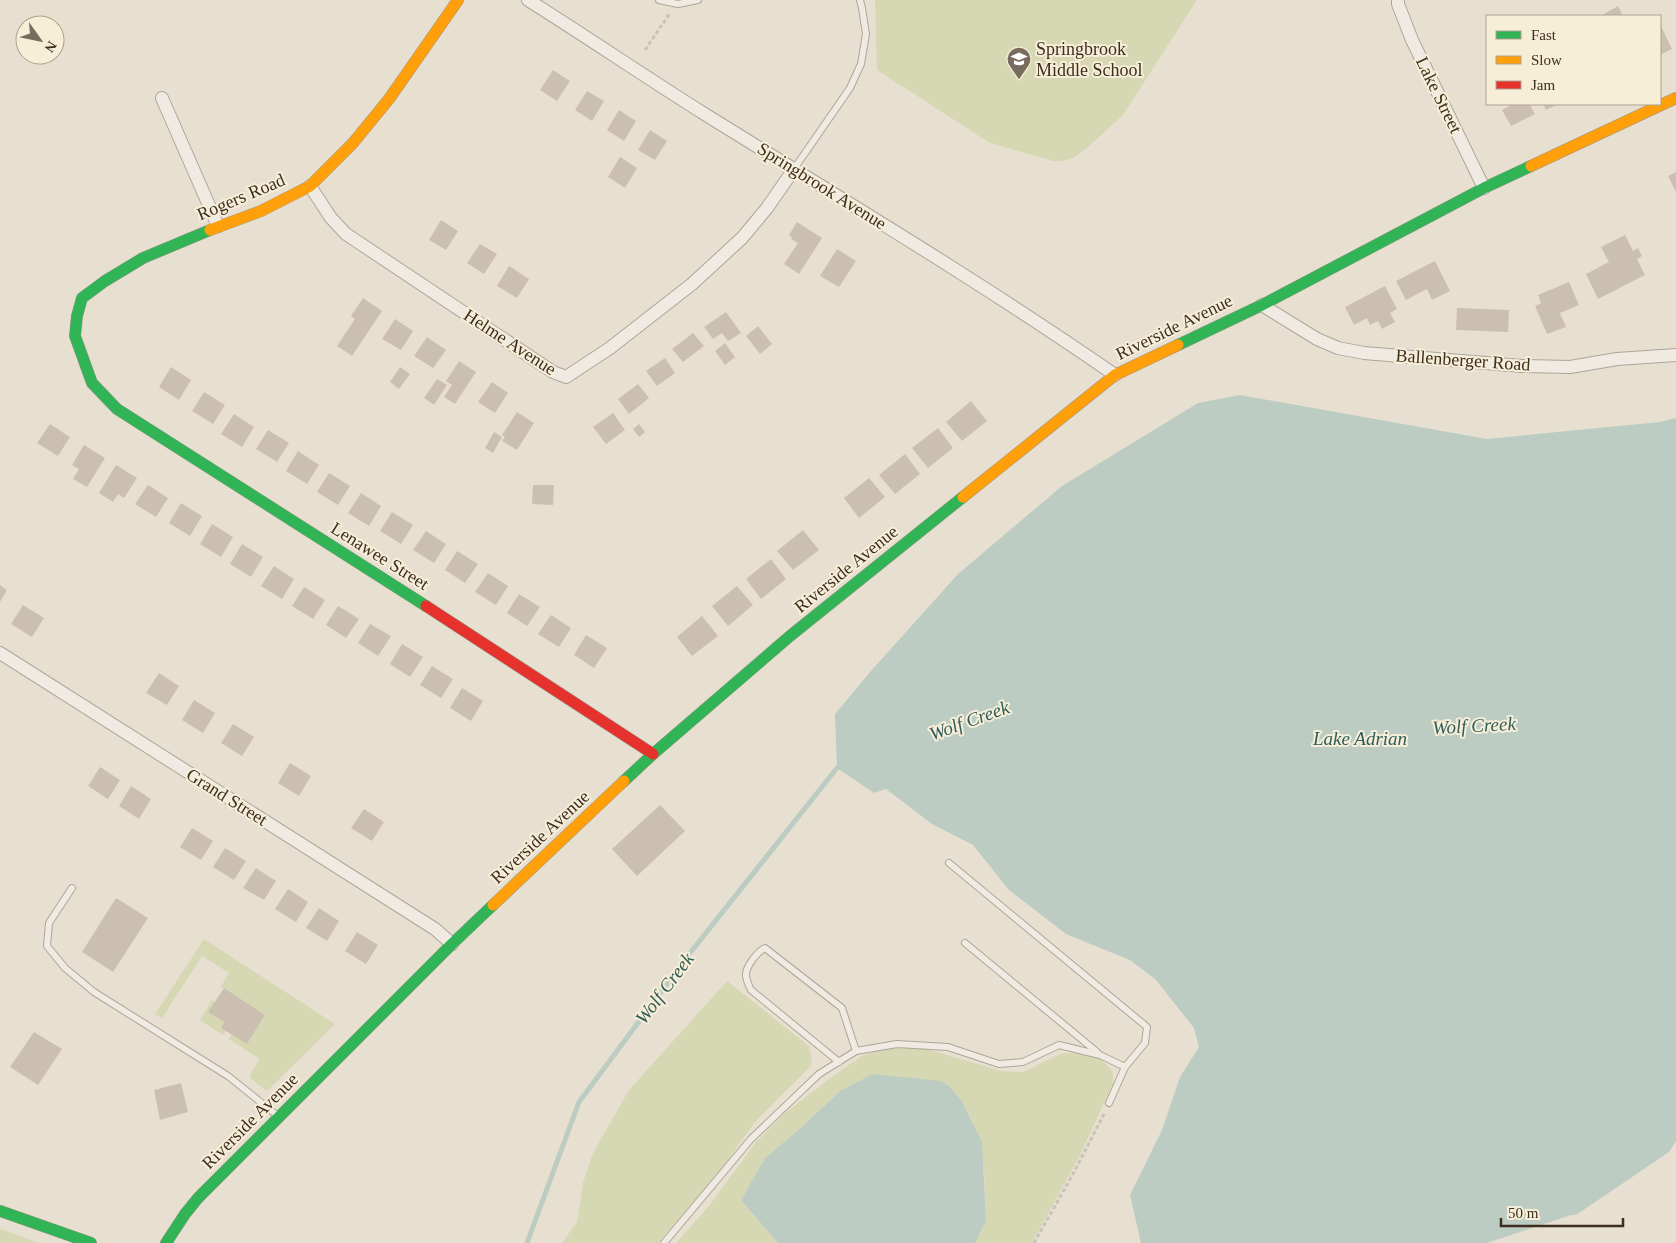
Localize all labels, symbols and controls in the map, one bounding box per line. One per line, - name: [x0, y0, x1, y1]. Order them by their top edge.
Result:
- north arrow: [15, 15, 65, 65]
- legend: [1486, 15, 1661, 105]
- text: Fast: [1531, 27, 1557, 43]
- text: N: [41, 38, 60, 55]
- place label: Springbrook Middle School: [1036, 39, 1143, 80]
- school or university icon: Springbrook Middle School: [1006, 46, 1032, 80]
- text: Slow: [1531, 52, 1562, 68]
- street label: Lake Street: [1412, 54, 1466, 136]
- text: Jam: [1531, 77, 1555, 93]
- street label: Springbrook Avenue: [754, 138, 890, 234]
- street label: Rogers Road: [194, 170, 288, 224]
- street label: Riverside Avenue: [1112, 290, 1236, 364]
- street label: Helme Avenue: [460, 305, 560, 379]
- street label: Ballenberger Road: [1395, 345, 1531, 375]
- street label: Lenawee Street: [327, 518, 433, 594]
- street label: Riverside Avenue: [790, 521, 902, 617]
- water label: Wolf Creek: [926, 696, 1013, 745]
- water label: Wolf Creek: [1432, 713, 1517, 738]
- water label: Lake Adrian: [1312, 728, 1407, 749]
- street label: Grand Street: [183, 764, 271, 830]
- street label: Riverside Avenue: [487, 786, 593, 888]
- water label: Wolf Creek: [631, 948, 698, 1028]
- street label: Riverside Avenue: [198, 1069, 302, 1173]
- scale bar: [1501, 1196, 1624, 1228]
- text: 50 m: [1508, 1205, 1539, 1221]

